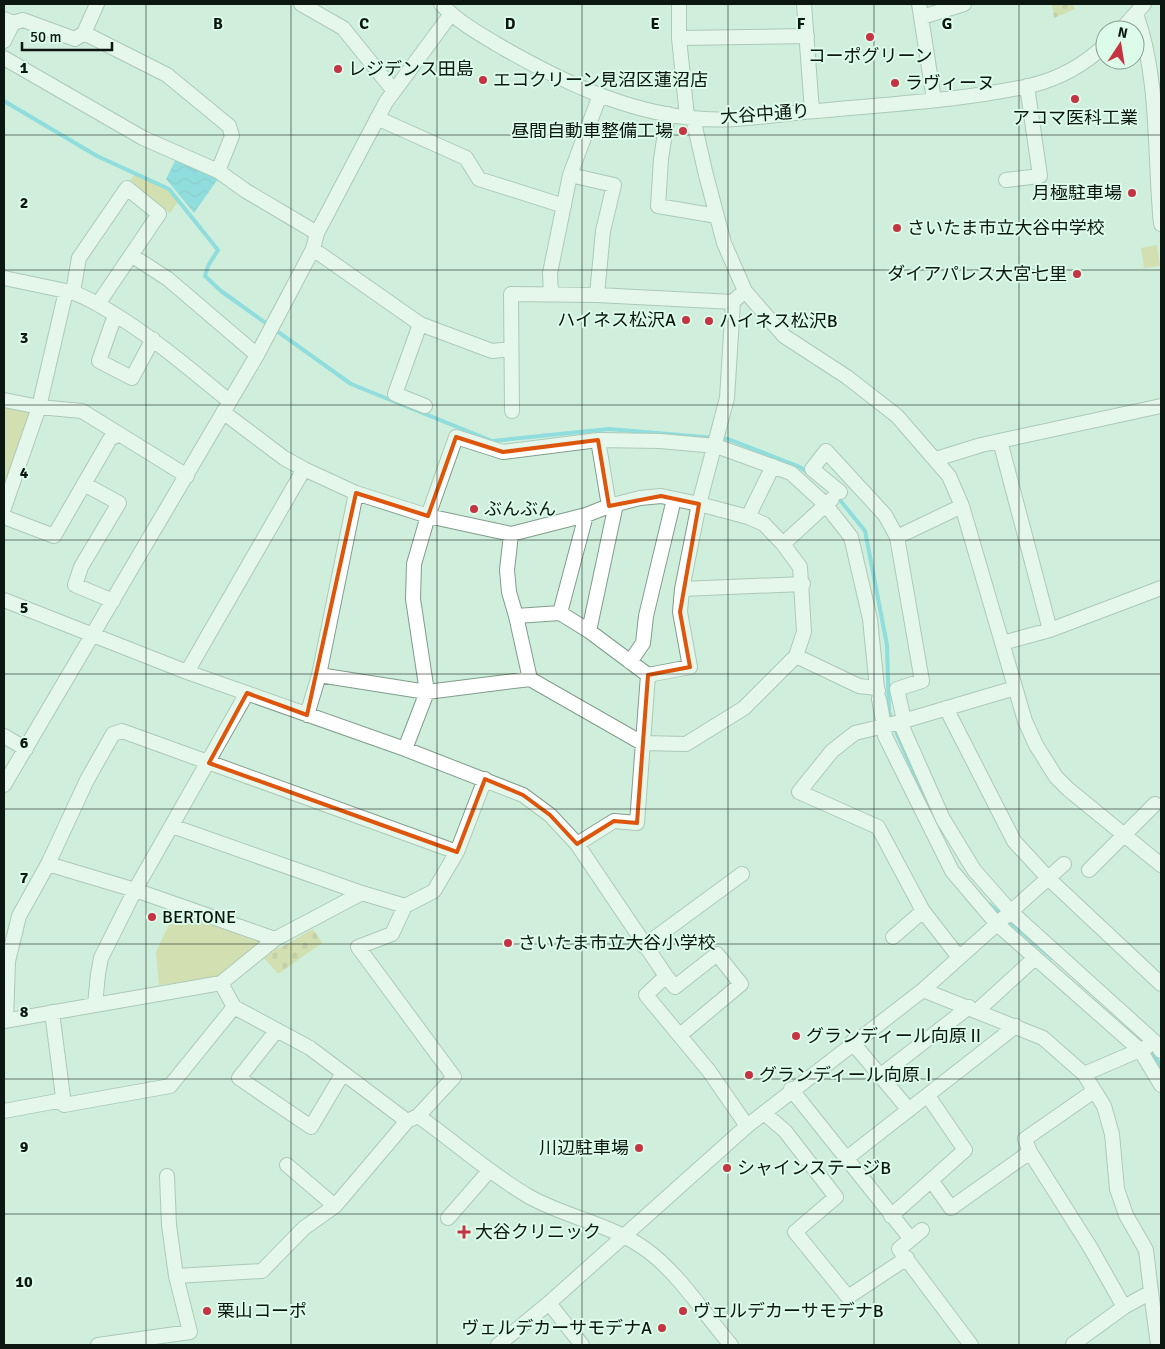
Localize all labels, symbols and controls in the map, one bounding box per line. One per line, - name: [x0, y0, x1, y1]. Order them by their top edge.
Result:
- text: B: [213, 14, 223, 34]
- text: C: [359, 14, 369, 34]
- text: D: [505, 14, 516, 34]
- text: E: [650, 14, 660, 34]
- text: F: [797, 14, 806, 34]
- text: G: [942, 14, 952, 34]
- scale bar: [22, 20, 112, 52]
- north arrow: [1095, 20, 1145, 70]
- text: N: [1116, 23, 1129, 42]
- text: 50 m: [30, 28, 61, 46]
- marker: コーポグリーン: [864, 31, 876, 43]
- place label: コーポグリーン: [807, 45, 933, 67]
- text: 1: [20, 58, 29, 78]
- place label: レジデンス田島: [348, 58, 474, 80]
- marker: レジデンス田島: [332, 63, 344, 75]
- place label: エコクリーン見沼区蓮沼店: [493, 69, 708, 91]
- place label: ラヴィーヌ: [905, 72, 995, 94]
- marker: エコクリーン見沼区蓮沼店: [477, 74, 489, 86]
- marker: ラヴィーヌ: [889, 77, 901, 89]
- marker: アコマ医科工業: [1069, 93, 1081, 105]
- street label: 大谷中通り: [719, 100, 811, 128]
- place label: アコマ医科工業: [1012, 107, 1138, 129]
- place label: 昼間自動車整備工場: [511, 120, 673, 142]
- marker: 昼間自動車整備工場: [677, 125, 689, 137]
- place label: 月極駐車場: [1032, 182, 1122, 204]
- marker: 月極駐車場: [1126, 187, 1138, 199]
- text: 2: [20, 193, 28, 213]
- place label: さいたま市立大谷中学校: [907, 217, 1104, 239]
- marker: さいたま市立大谷中学校: [891, 222, 903, 234]
- place label: ダイアパレス大宮七里: [887, 263, 1067, 285]
- marker: ダイアパレス大宮七里: [1071, 268, 1083, 280]
- place label: ハイネス松沢A: [557, 309, 676, 331]
- place label: ハイネス松沢B: [719, 310, 838, 332]
- marker: ハイネス松沢A: [680, 314, 692, 326]
- marker: ハイネス松沢B: [703, 315, 715, 327]
- text: 3: [20, 328, 28, 348]
- text: 4: [20, 463, 29, 483]
- place label: ぶんぶん: [484, 498, 556, 520]
- marker: ぶんぶん: [468, 503, 480, 515]
- text: 5: [20, 598, 28, 618]
- text: 6: [20, 733, 29, 753]
- text: 7: [20, 868, 29, 888]
- place label: BERTONE: [162, 906, 236, 928]
- marker: BERTONE: [146, 911, 158, 923]
- place label: さいたま市立大谷小学校: [518, 932, 715, 954]
- marker: さいたま市立大谷小学校: [502, 937, 514, 949]
- text: 8: [20, 1002, 29, 1022]
- place label: グランディール向原Ⅱ: [806, 1025, 985, 1047]
- marker: グランディール向原Ⅱ: [790, 1030, 802, 1042]
- place label: グランディール向原Ⅰ: [759, 1064, 938, 1086]
- marker: グランディール向原Ⅰ: [743, 1069, 755, 1081]
- text: 9: [20, 1137, 29, 1157]
- place label: 川辺駐車場: [539, 1137, 629, 1159]
- marker: 川辺駐車場: [633, 1142, 645, 1154]
- place label: シャインステージB: [737, 1157, 891, 1179]
- marker: シャインステージB: [721, 1162, 733, 1174]
- place label: 大谷クリニック: [475, 1221, 601, 1243]
- marker: 大谷クリニック: [457, 1225, 471, 1239]
- text: 10: [15, 1272, 33, 1292]
- place label: 栗山コーポ: [217, 1300, 307, 1322]
- place label: ヴェルデカーサモデナB: [693, 1300, 884, 1322]
- marker: 栗山コーポ: [201, 1305, 213, 1317]
- marker: ヴェルデカーサモデナB: [677, 1305, 689, 1317]
- place label: ヴェルデカーサモデナA: [461, 1317, 652, 1339]
- marker: ヴェルデカーサモデナA: [656, 1322, 668, 1334]

